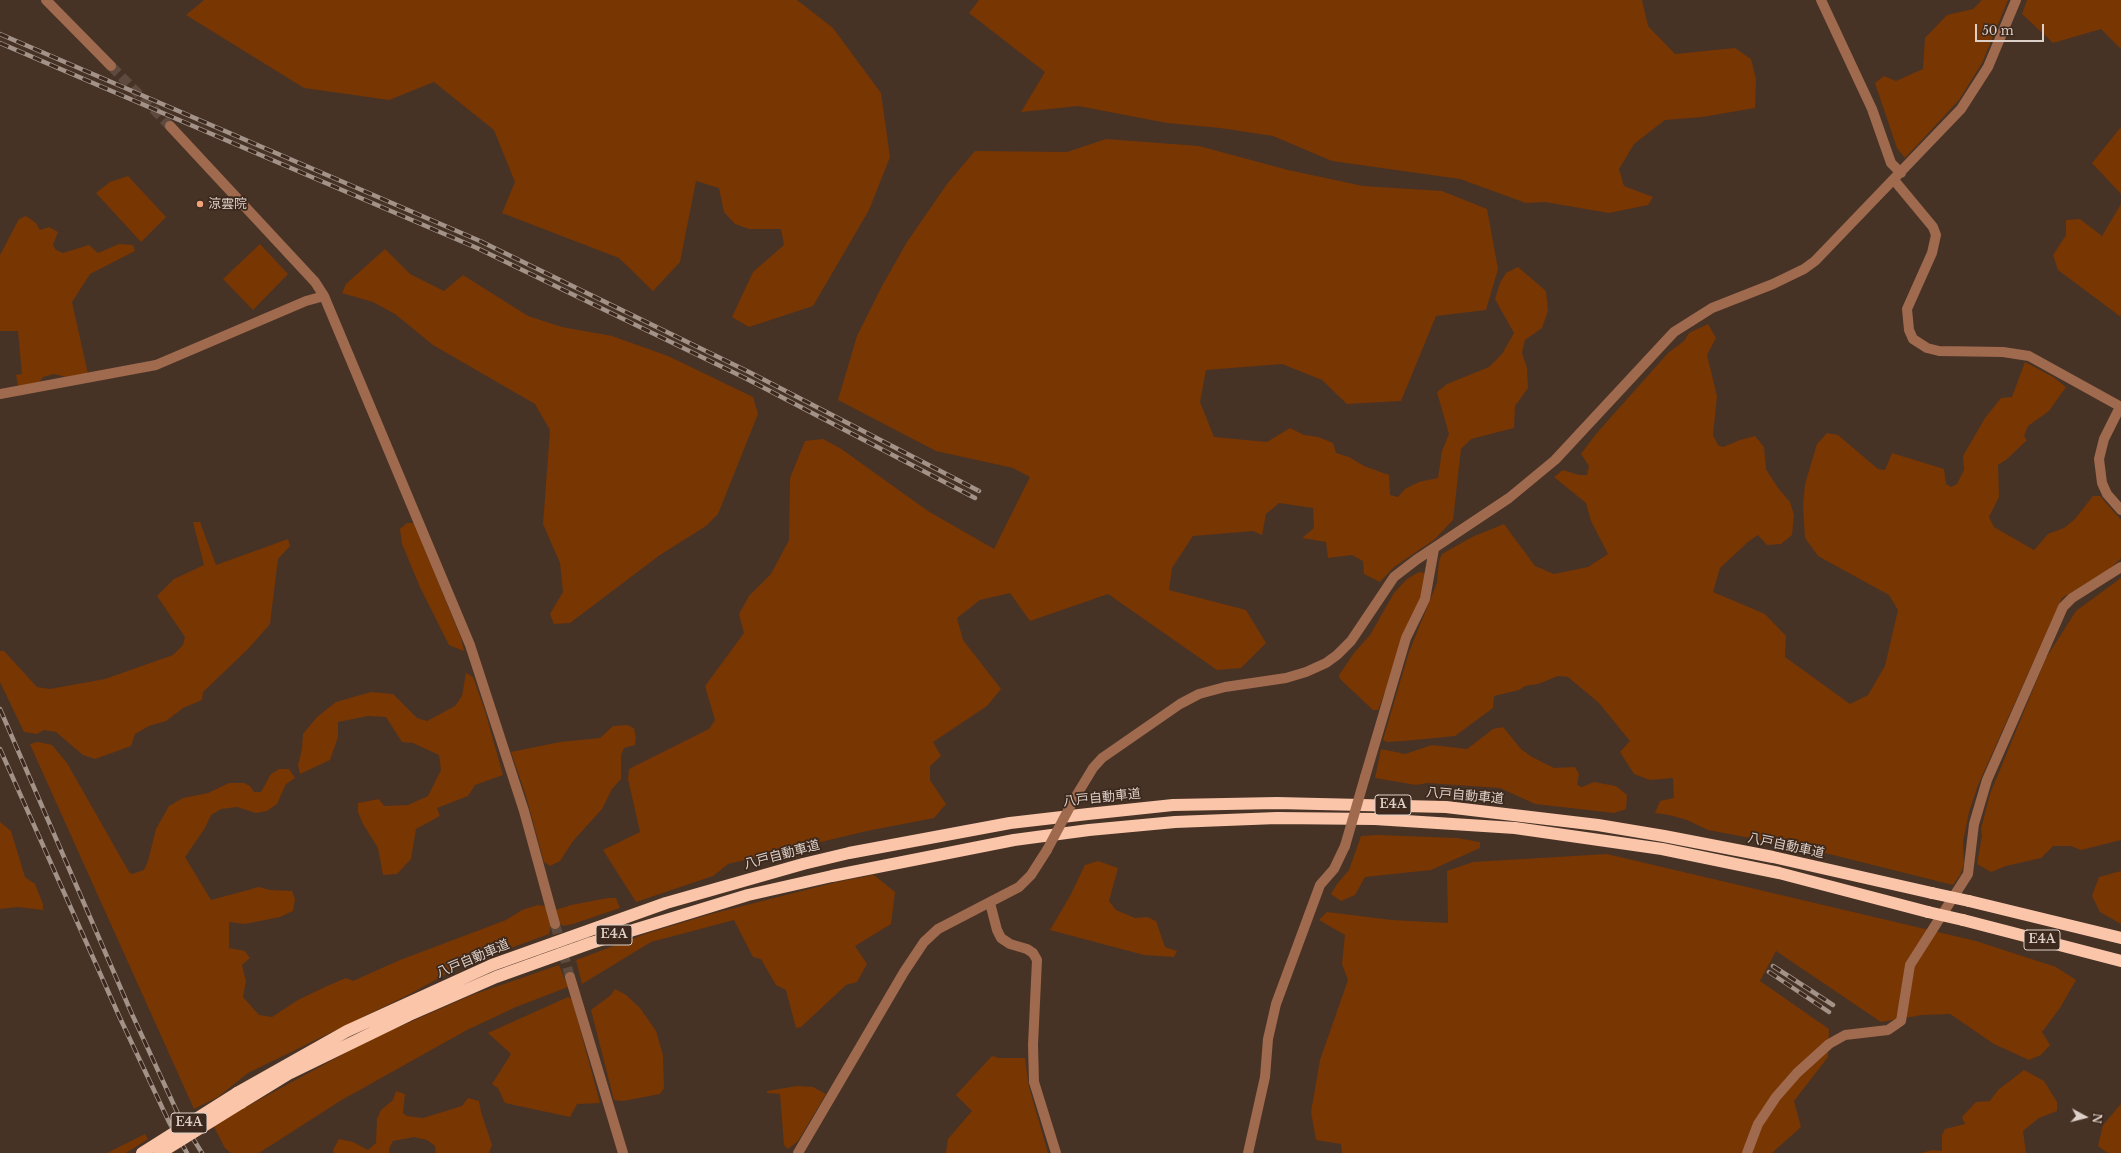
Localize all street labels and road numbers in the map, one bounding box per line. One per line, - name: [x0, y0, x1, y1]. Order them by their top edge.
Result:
- street label: 八戸自動車道: [1425, 785, 1505, 807]
- street label: 八戸自動車道: [1062, 786, 1142, 810]
- road number: E4A: [1375, 795, 1411, 815]
- street label: 八戸自動車道: [1746, 830, 1826, 862]
- street label: 八戸自動車道: [742, 837, 822, 873]
- road number: E4A: [596, 925, 632, 945]
- road number: E4A: [2024, 930, 2060, 950]
- street label: 八戸自動車道: [434, 937, 512, 981]
- road number: E4A: [171, 1113, 207, 1133]

